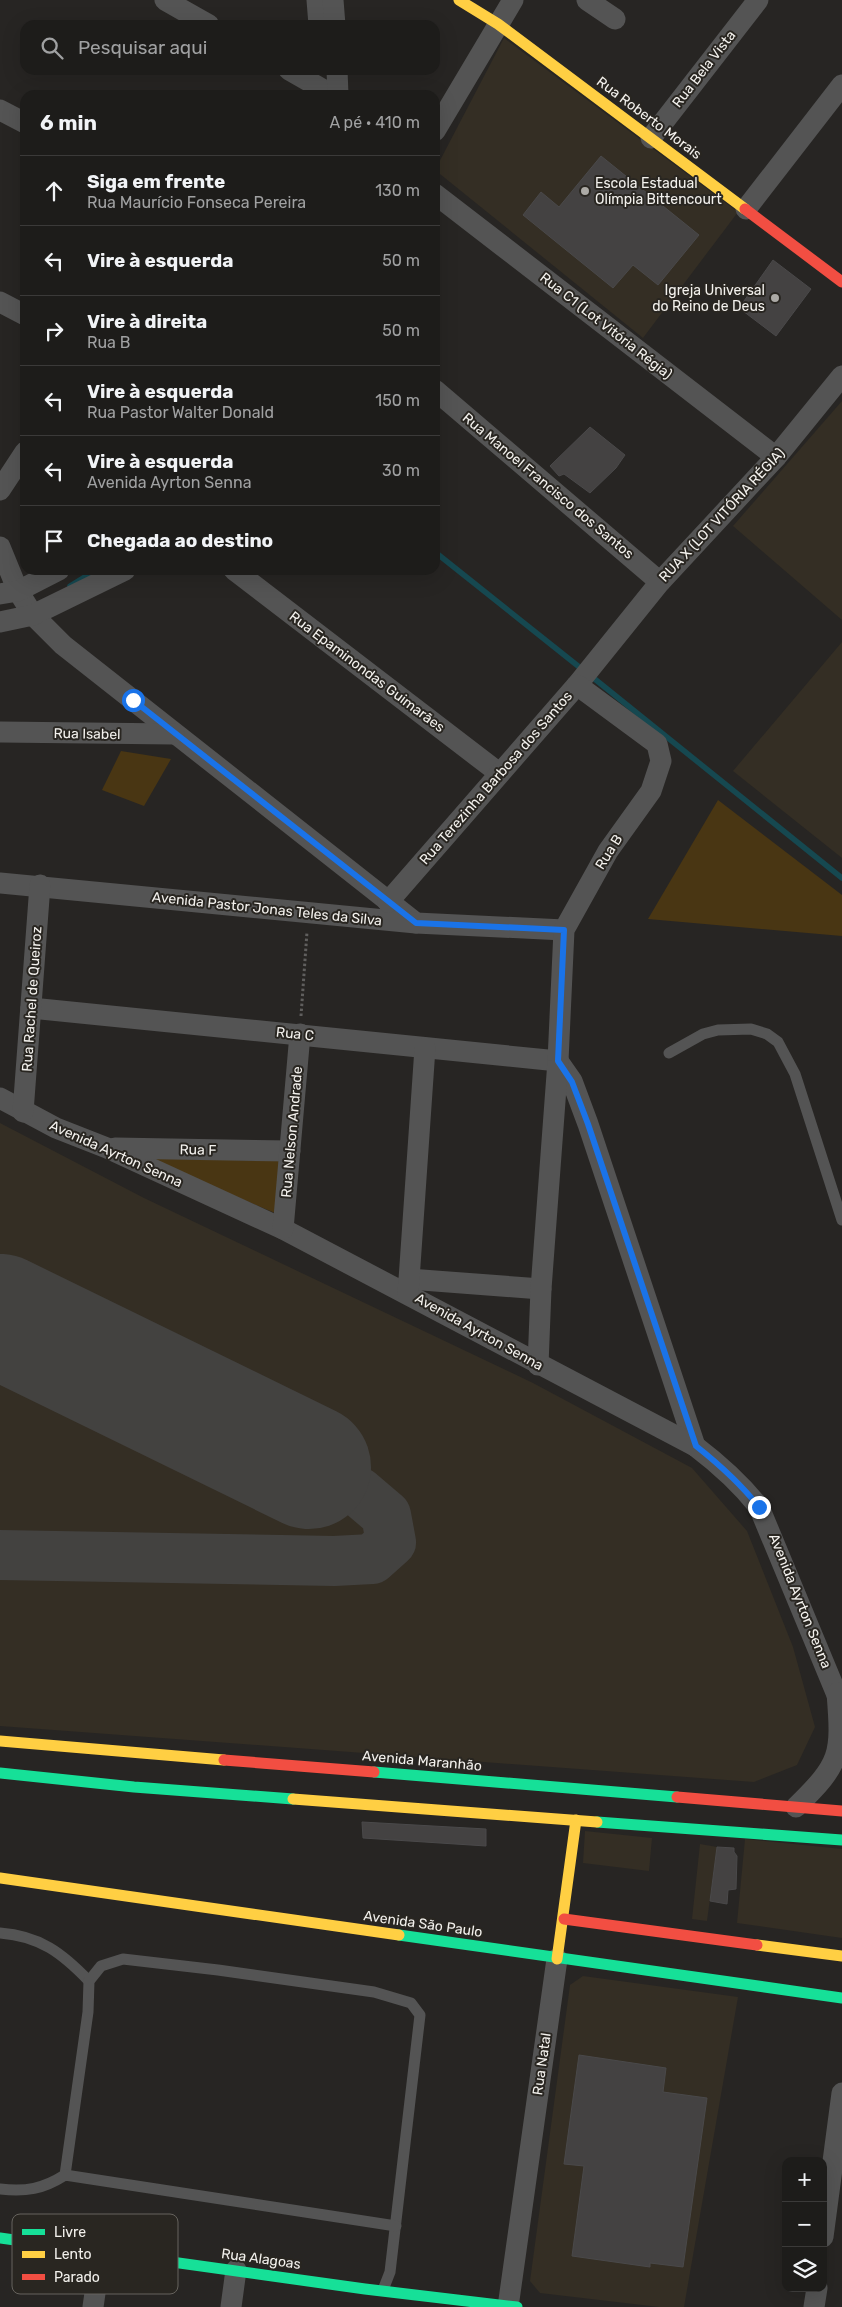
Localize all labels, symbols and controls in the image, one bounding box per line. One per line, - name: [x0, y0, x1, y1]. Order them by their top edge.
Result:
- search box: [20, 20, 440, 75]
- street label: Rua Bela Vista: [669, 27, 739, 111]
- icon: search: [38, 34, 66, 62]
- text: Pesquisar aqui: [78, 36, 207, 59]
- street label: Rua Roberto Morais: [593, 73, 705, 163]
- text: 6 min: [40, 110, 97, 135]
- text: A pé · 410 m: [329, 113, 420, 132]
- text: Siga em frente: [87, 170, 225, 193]
- place label: Escola Estadual Olímpia Bittencourt: [595, 175, 722, 208]
- icon: ahead: [40, 177, 68, 205]
- text: 130 m: [375, 181, 420, 200]
- marker: Escola Estadual Olímpia Bittencourt: [579, 185, 591, 197]
- text: Rua Maurício Fonseca Pereira: [87, 193, 306, 212]
- icon: left: [40, 247, 68, 275]
- text: Vire à esquerda: [87, 249, 234, 272]
- text: 50 m: [382, 251, 420, 270]
- street label: Rua C1 (Lot Vitória Régia): [537, 269, 675, 383]
- place label: Igreja Universal do Reino de Deus: [652, 282, 765, 315]
- marker: Igreja Universal do Reino de Deus: [769, 292, 781, 304]
- text: Vire à direita: [87, 310, 207, 333]
- icon: right: [40, 317, 68, 345]
- text: 50 m: [382, 321, 420, 340]
- text: Rua B: [87, 333, 131, 352]
- text: Vire à esquerda: [87, 380, 234, 403]
- icon: left: [40, 387, 68, 415]
- text: 150 m: [375, 391, 420, 410]
- text: Rua Pastor Walter Donald: [87, 403, 274, 422]
- street label: Rua Manoel Francisco dos Santos: [459, 409, 637, 563]
- street label: RUA X (LOT VITÓRIA RÉGIA): [655, 444, 788, 585]
- text: Vire à esquerda: [87, 450, 234, 473]
- icon: left: [40, 457, 68, 485]
- text: 30 m: [382, 461, 420, 480]
- text: Avenida Ayrton Senna: [87, 473, 251, 492]
- icon: arrive: [40, 527, 68, 555]
- text: Chegada ao destino: [87, 529, 273, 552]
- street label: Rua Epaminondas Guimarães: [286, 608, 448, 736]
- street label: Rua Terezinha Barbosa dos Santos: [416, 688, 576, 868]
- route start: [122, 689, 145, 712]
- street label: Rua Isabel: [53, 725, 121, 743]
- street label: Rua B: [592, 831, 626, 873]
- street label: Avenida Pastor Jonas Teles da Silva: [151, 888, 383, 930]
- street label: Rua Rachel de Queiroz: [18, 926, 46, 1072]
- street label: Rua C: [275, 1024, 315, 1044]
- street label: Rua Nelson Andrade: [278, 1065, 306, 1198]
- street label: Avenida Ayrton Senna: [47, 1117, 185, 1191]
- street label: Rua F: [179, 1141, 217, 1159]
- street label: Avenida Ayrton Senna: [412, 1290, 546, 1374]
- route end: [748, 1496, 771, 1519]
- street label: Avenida Ayrton Senna: [765, 1531, 835, 1671]
- street label: Avenida Maranhão: [361, 1747, 483, 1775]
- street label: Avenida São Paulo: [362, 1907, 484, 1941]
- street label: Rua Natal: [529, 2032, 555, 2096]
- map controls: [782, 2157, 827, 2292]
- button: +: [782, 2157, 827, 2202]
- button: −: [782, 2202, 827, 2247]
- legend: [12, 2214, 178, 2294]
- text: Livre: [54, 2224, 86, 2241]
- street label: Rua Alagoas: [220, 2245, 302, 2273]
- text: Lento: [54, 2246, 91, 2263]
- button: layers: [782, 2247, 827, 2292]
- text: Parado: [54, 2269, 100, 2286]

